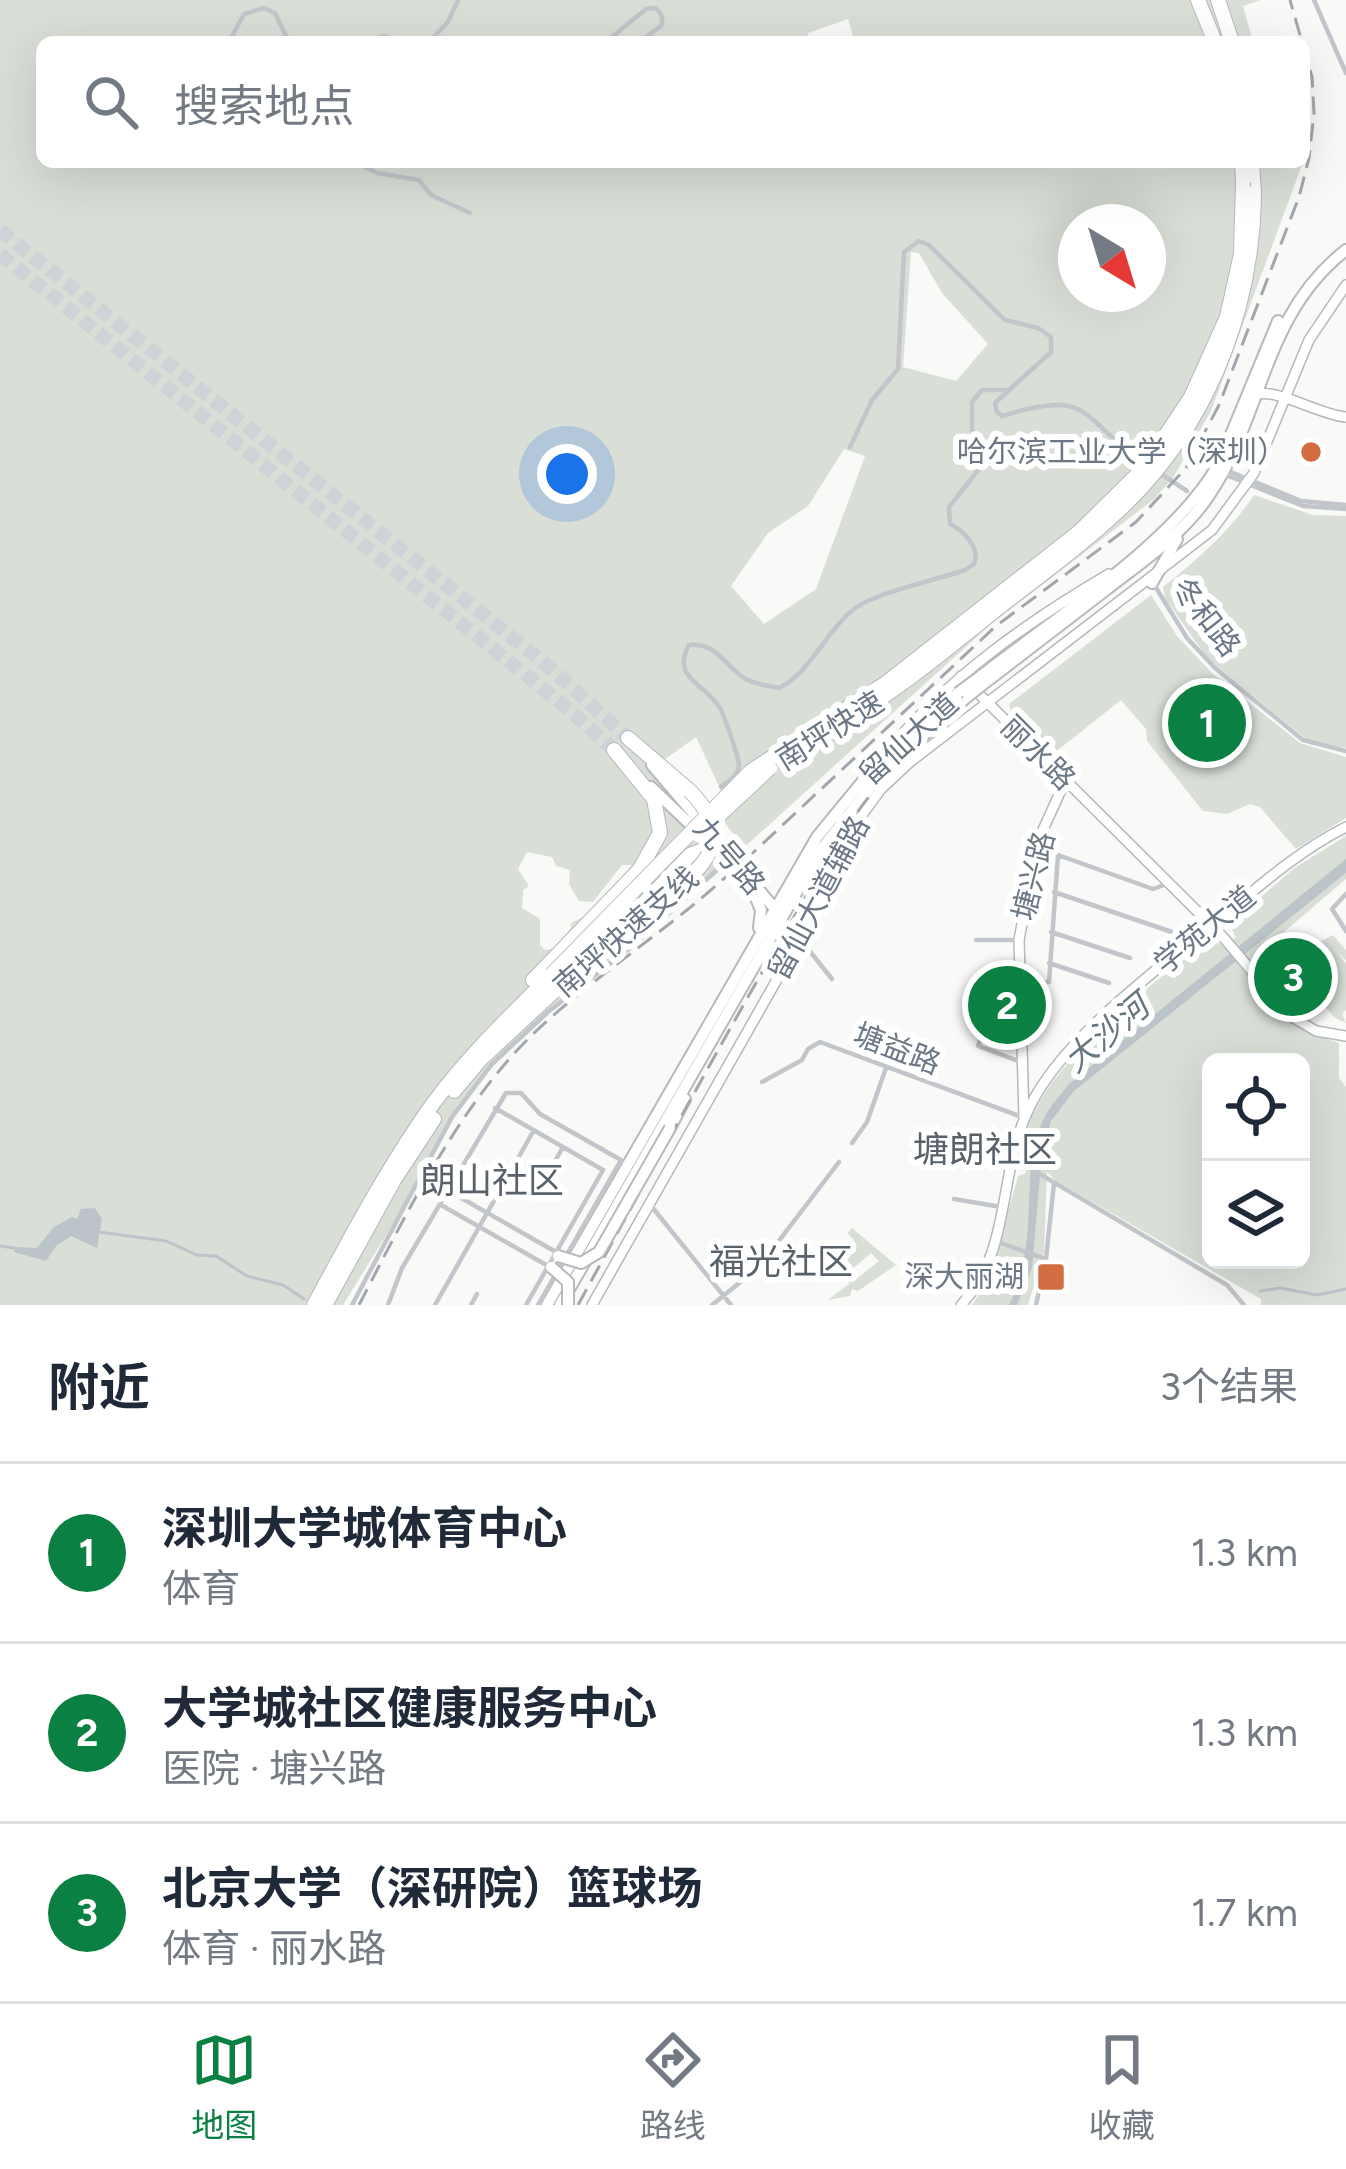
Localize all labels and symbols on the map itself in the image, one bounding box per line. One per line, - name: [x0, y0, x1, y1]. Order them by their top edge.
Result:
- north arrow: [1058, 204, 1166, 312]
- place label: 哈尔滨工业大学（深圳）: [957, 433, 1287, 470]
- marker: 哈尔滨工业大学（深圳）: [1298, 439, 1324, 465]
- your location: [537, 444, 597, 504]
- street label: 冬和路: [1164, 570, 1249, 664]
- pin: 1: [1168, 678, 1246, 768]
- street label: 南坪快速: [769, 683, 890, 778]
- street label: 留仙大道: [852, 685, 966, 793]
- street label: 丽水路: [993, 708, 1083, 798]
- street label: 九号路: [686, 810, 773, 902]
- street label: 留仙大道辅路: [760, 810, 877, 986]
- street label: 塘兴路: [1005, 828, 1062, 924]
- street label: 南坪快速支线: [546, 859, 706, 1005]
- street label: 学苑大道: [1146, 877, 1263, 982]
- pin: 3: [1254, 932, 1332, 1022]
- pin: 2: [968, 960, 1046, 1050]
- water label: 大沙河: [1056, 983, 1161, 1080]
- street label: 塘益路: [849, 1015, 946, 1082]
- district label: 塘朗社区: [913, 1128, 1057, 1171]
- district label: 朗山社区: [420, 1159, 564, 1202]
- district label: 福光社区: [709, 1240, 853, 1283]
- place label: 深大丽湖: [904, 1258, 1024, 1295]
- marker: 深大丽湖: [1035, 1261, 1067, 1293]

